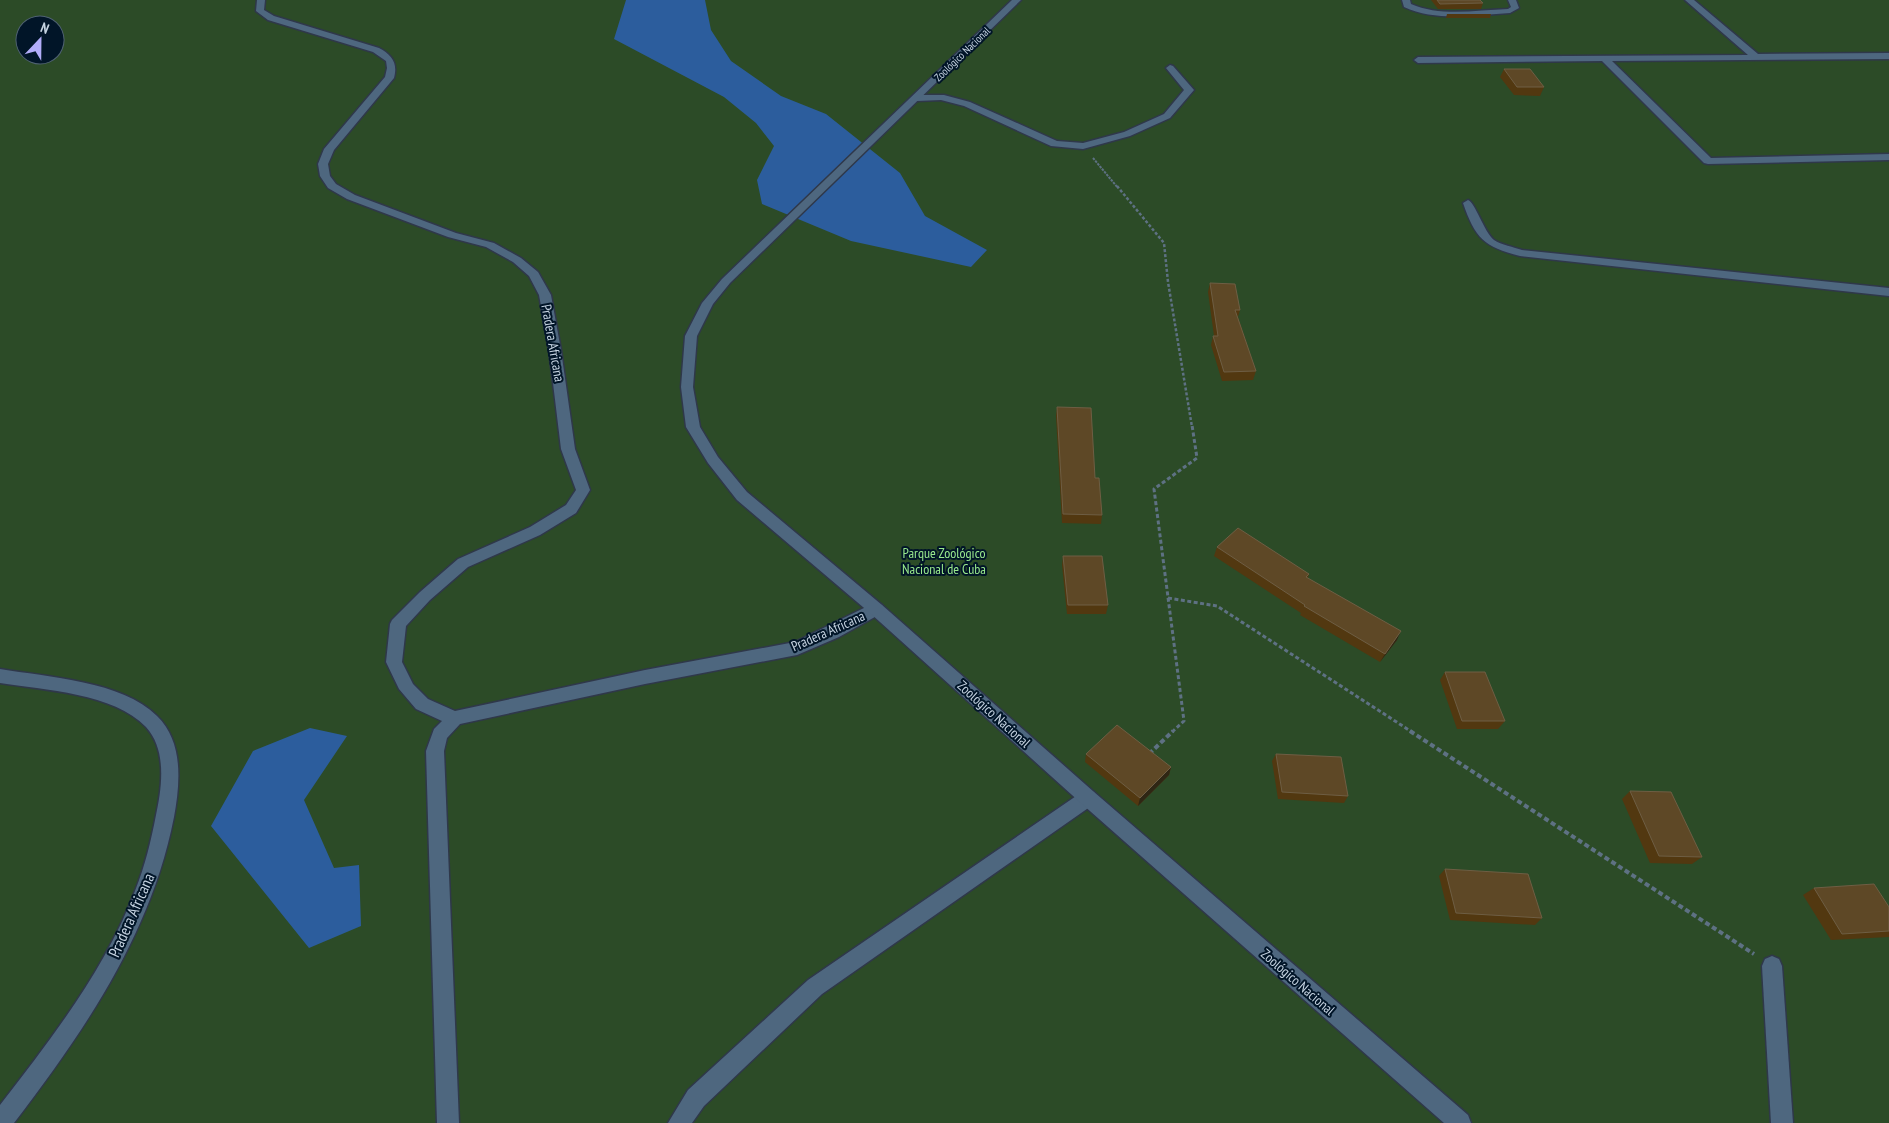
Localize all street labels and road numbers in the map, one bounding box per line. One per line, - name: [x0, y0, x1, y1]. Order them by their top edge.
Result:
- street label: Zoológico Nacional: [931, 24, 993, 84]
- street label: Pradera Africana: [537, 303, 569, 383]
- street label: Pradera Africana: [788, 607, 868, 655]
- street label: Zoológico Nacional: [954, 677, 1035, 752]
- street label: Pradera Africana: [104, 870, 158, 960]
- street label: Zoológico Nacional: [1257, 945, 1339, 1019]

